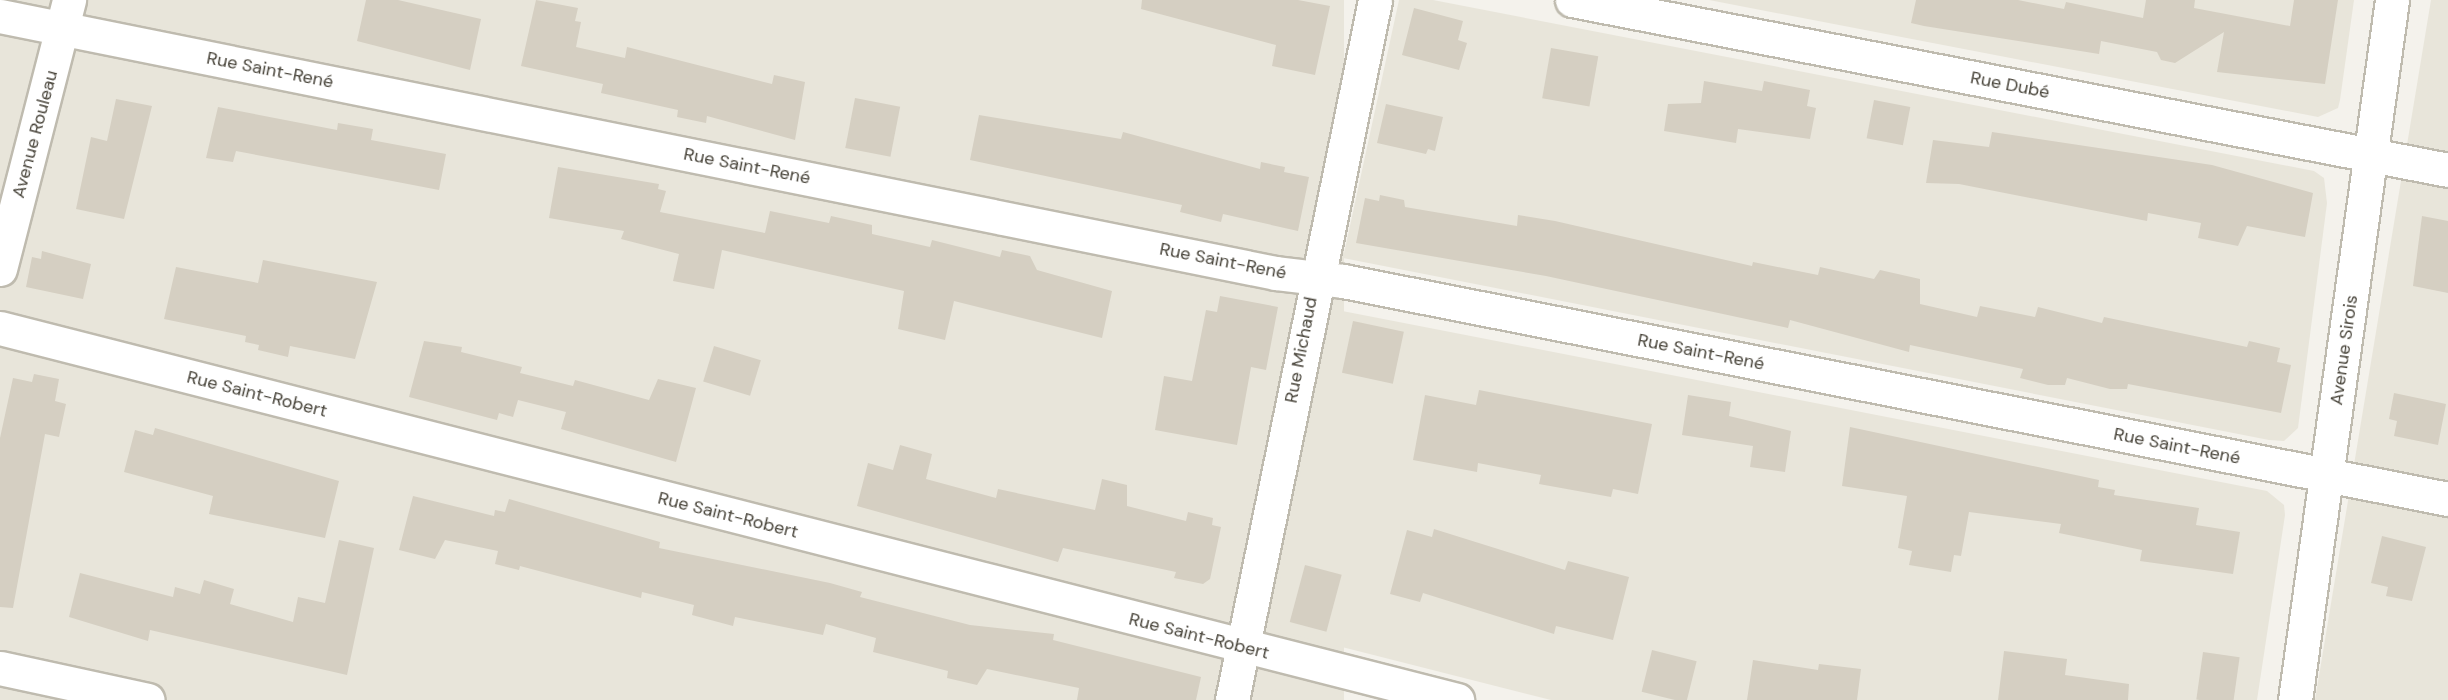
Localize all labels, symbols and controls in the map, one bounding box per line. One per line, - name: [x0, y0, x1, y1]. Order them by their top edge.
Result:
- street label: Rue Saint-René: [205, 47, 335, 93]
- street label: Rue Dubé: [1969, 67, 2051, 103]
- street label: Avenue Rouleau: [8, 68, 62, 200]
- street label: Rue Saint-René: [682, 143, 812, 189]
- street label: Rue Saint-René: [1158, 238, 1288, 284]
- street label: Avenue Sirois: [2326, 294, 2362, 406]
- street label: Rue Michaud: [1280, 295, 1322, 405]
- street label: Rue Saint-René: [1636, 329, 1766, 375]
- street label: Rue Saint-Robert: [185, 366, 329, 422]
- street label: Rue Saint-René: [2112, 423, 2242, 469]
- street label: Rue Saint-Robert: [656, 487, 800, 543]
- street label: Rue Saint-Robert: [1127, 608, 1271, 664]

